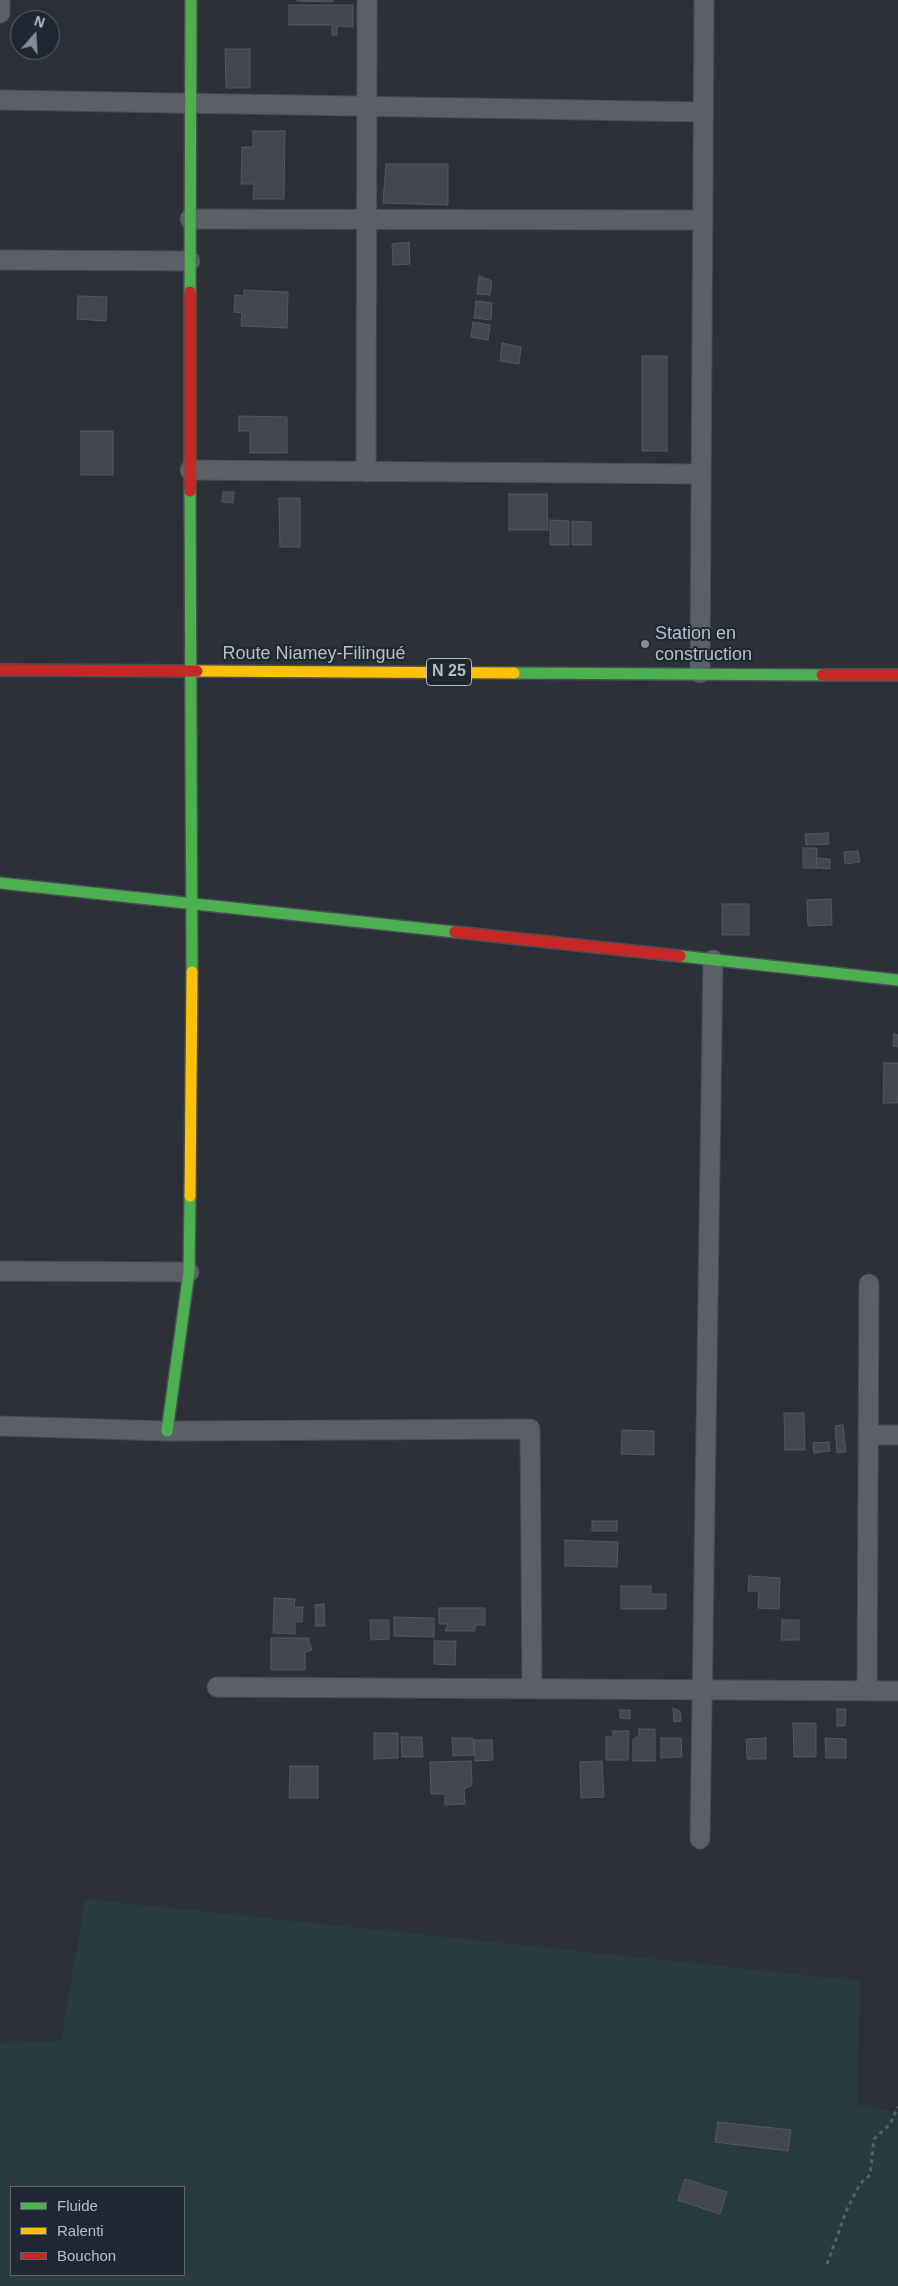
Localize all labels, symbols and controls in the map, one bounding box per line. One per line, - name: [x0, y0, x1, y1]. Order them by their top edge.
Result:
- north arrow: [10, 10, 60, 60]
- text: N: [32, 13, 47, 31]
- place label: Station en construction: [655, 623, 752, 666]
- marker: Station en construction: [639, 638, 651, 650]
- street label: Route Niamey-Filingué: [222, 643, 406, 665]
- road number: N 25: [426, 659, 472, 686]
- legend: [10, 2186, 185, 2276]
- text: Fluide: [57, 2197, 98, 2214]
- text: Ralenti: [57, 2222, 104, 2239]
- text: Bouchon: [57, 2247, 116, 2264]

